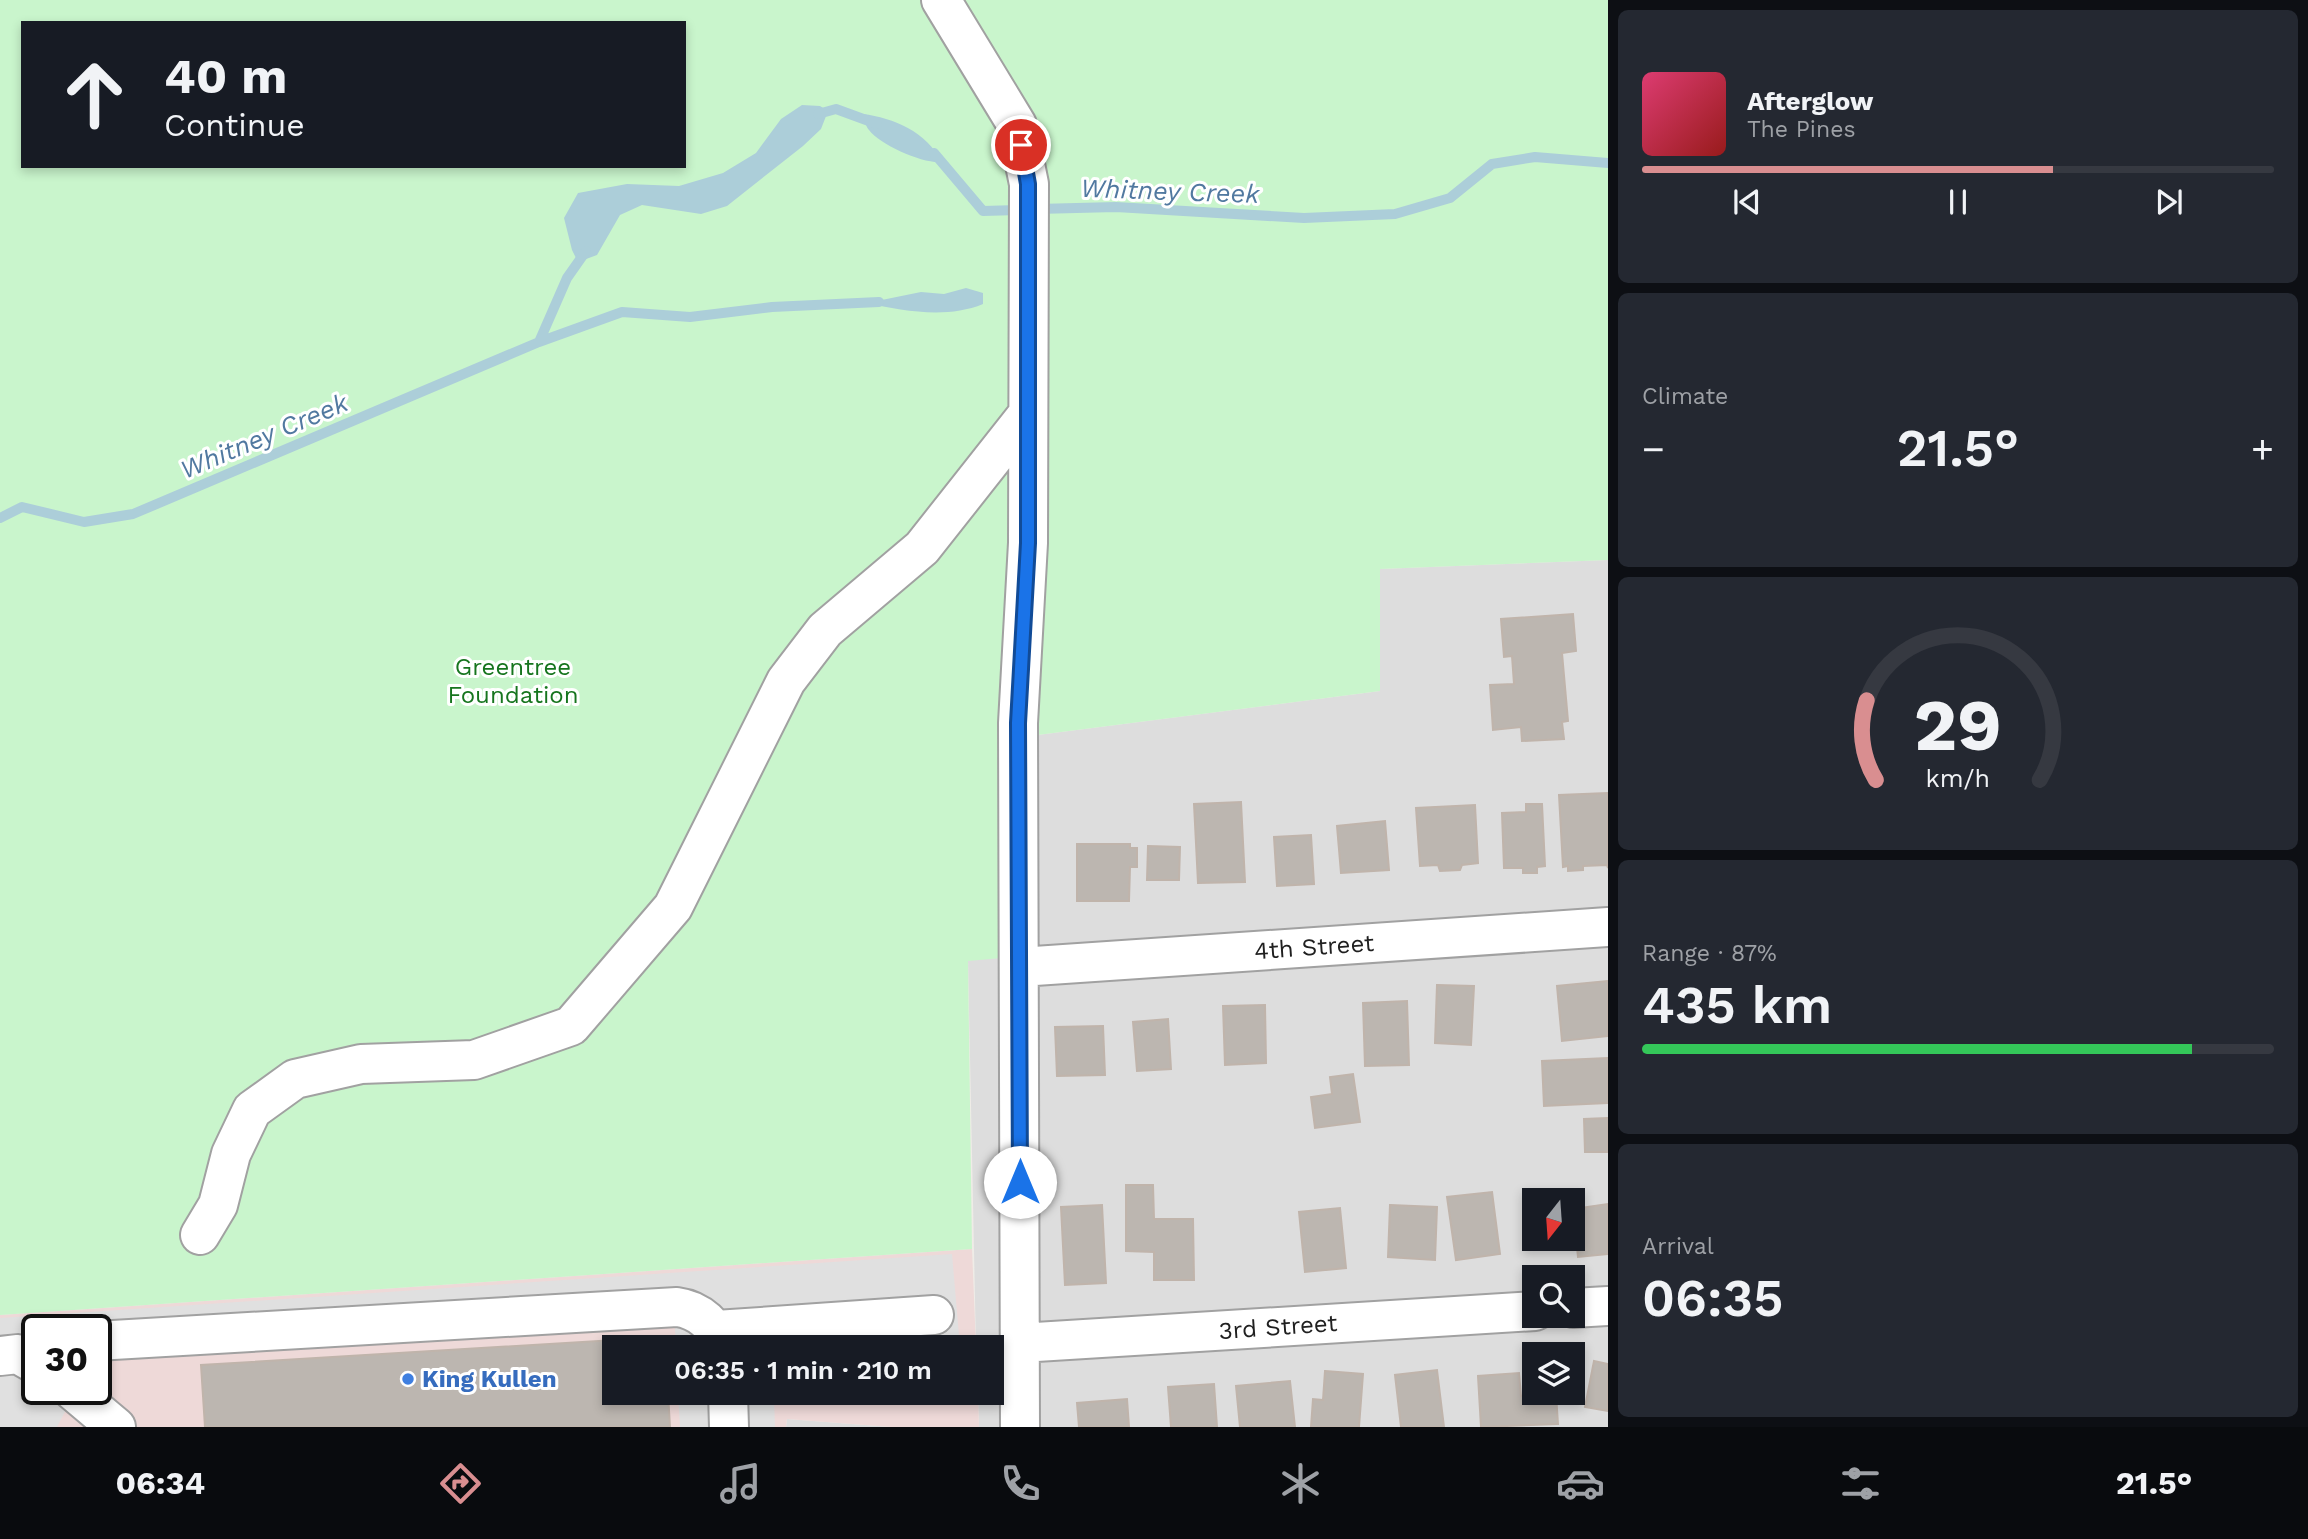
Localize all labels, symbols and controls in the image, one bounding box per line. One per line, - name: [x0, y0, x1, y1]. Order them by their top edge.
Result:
- text: 40 m: [164, 47, 287, 105]
- icon: ahead: [49, 49, 140, 140]
- text: Afterglow: [1747, 86, 1873, 116]
- text: Continue: [164, 106, 305, 144]
- pin: [991, 115, 1051, 175]
- text: The Pines: [1747, 116, 1856, 143]
- icon: arrive: [1002, 126, 1040, 164]
- water label: Whitney Creek: [1080, 173, 1261, 209]
- icon: previous: [1728, 183, 1766, 221]
- icon: pause: [1939, 183, 1977, 221]
- icon: next: [2150, 183, 2188, 221]
- text: Climate: [1642, 383, 1728, 410]
- water label: Whitney Creek: [176, 387, 353, 485]
- text: 21.5°: [1897, 418, 2019, 479]
- text: −: [1642, 427, 1665, 471]
- text: +: [2251, 427, 2274, 471]
- park label: Greentree Foundation: [447, 653, 579, 709]
- text: 29: [1914, 682, 2002, 768]
- text: km/h: [1926, 763, 1990, 792]
- street label: 4th Street: [1253, 929, 1375, 965]
- text: Range · 87%: [1642, 940, 1777, 967]
- text: 435 km: [1642, 975, 1832, 1036]
- position arrow: [983, 1145, 1057, 1219]
- north arrow: [1522, 1188, 1586, 1251]
- map controls: [1522, 1188, 1585, 1405]
- text: Arrival: [1642, 1233, 1714, 1260]
- button: search: [1522, 1265, 1585, 1328]
- text: 06:35: [1642, 1268, 1783, 1329]
- street label: 3rd Street: [1218, 1309, 1338, 1345]
- speed limit sign: 30: [21, 1314, 112, 1405]
- button: layers: [1522, 1342, 1585, 1405]
- text: 06:35 · 1 min · 210 m: [674, 1355, 932, 1385]
- place label: King Kullen: [422, 1365, 557, 1393]
- marker: King Kullen: [400, 1371, 416, 1387]
- icon: directions: [436, 1459, 485, 1508]
- icon: music: [716, 1459, 765, 1508]
- icon: phone: [996, 1459, 1045, 1508]
- icon: climate: [1276, 1459, 1325, 1508]
- icon: car: [1556, 1459, 1605, 1508]
- icon: filters: [1836, 1459, 1885, 1508]
- text: 06:34: [115, 1464, 205, 1502]
- text: 21.5°: [2116, 1464, 2192, 1502]

